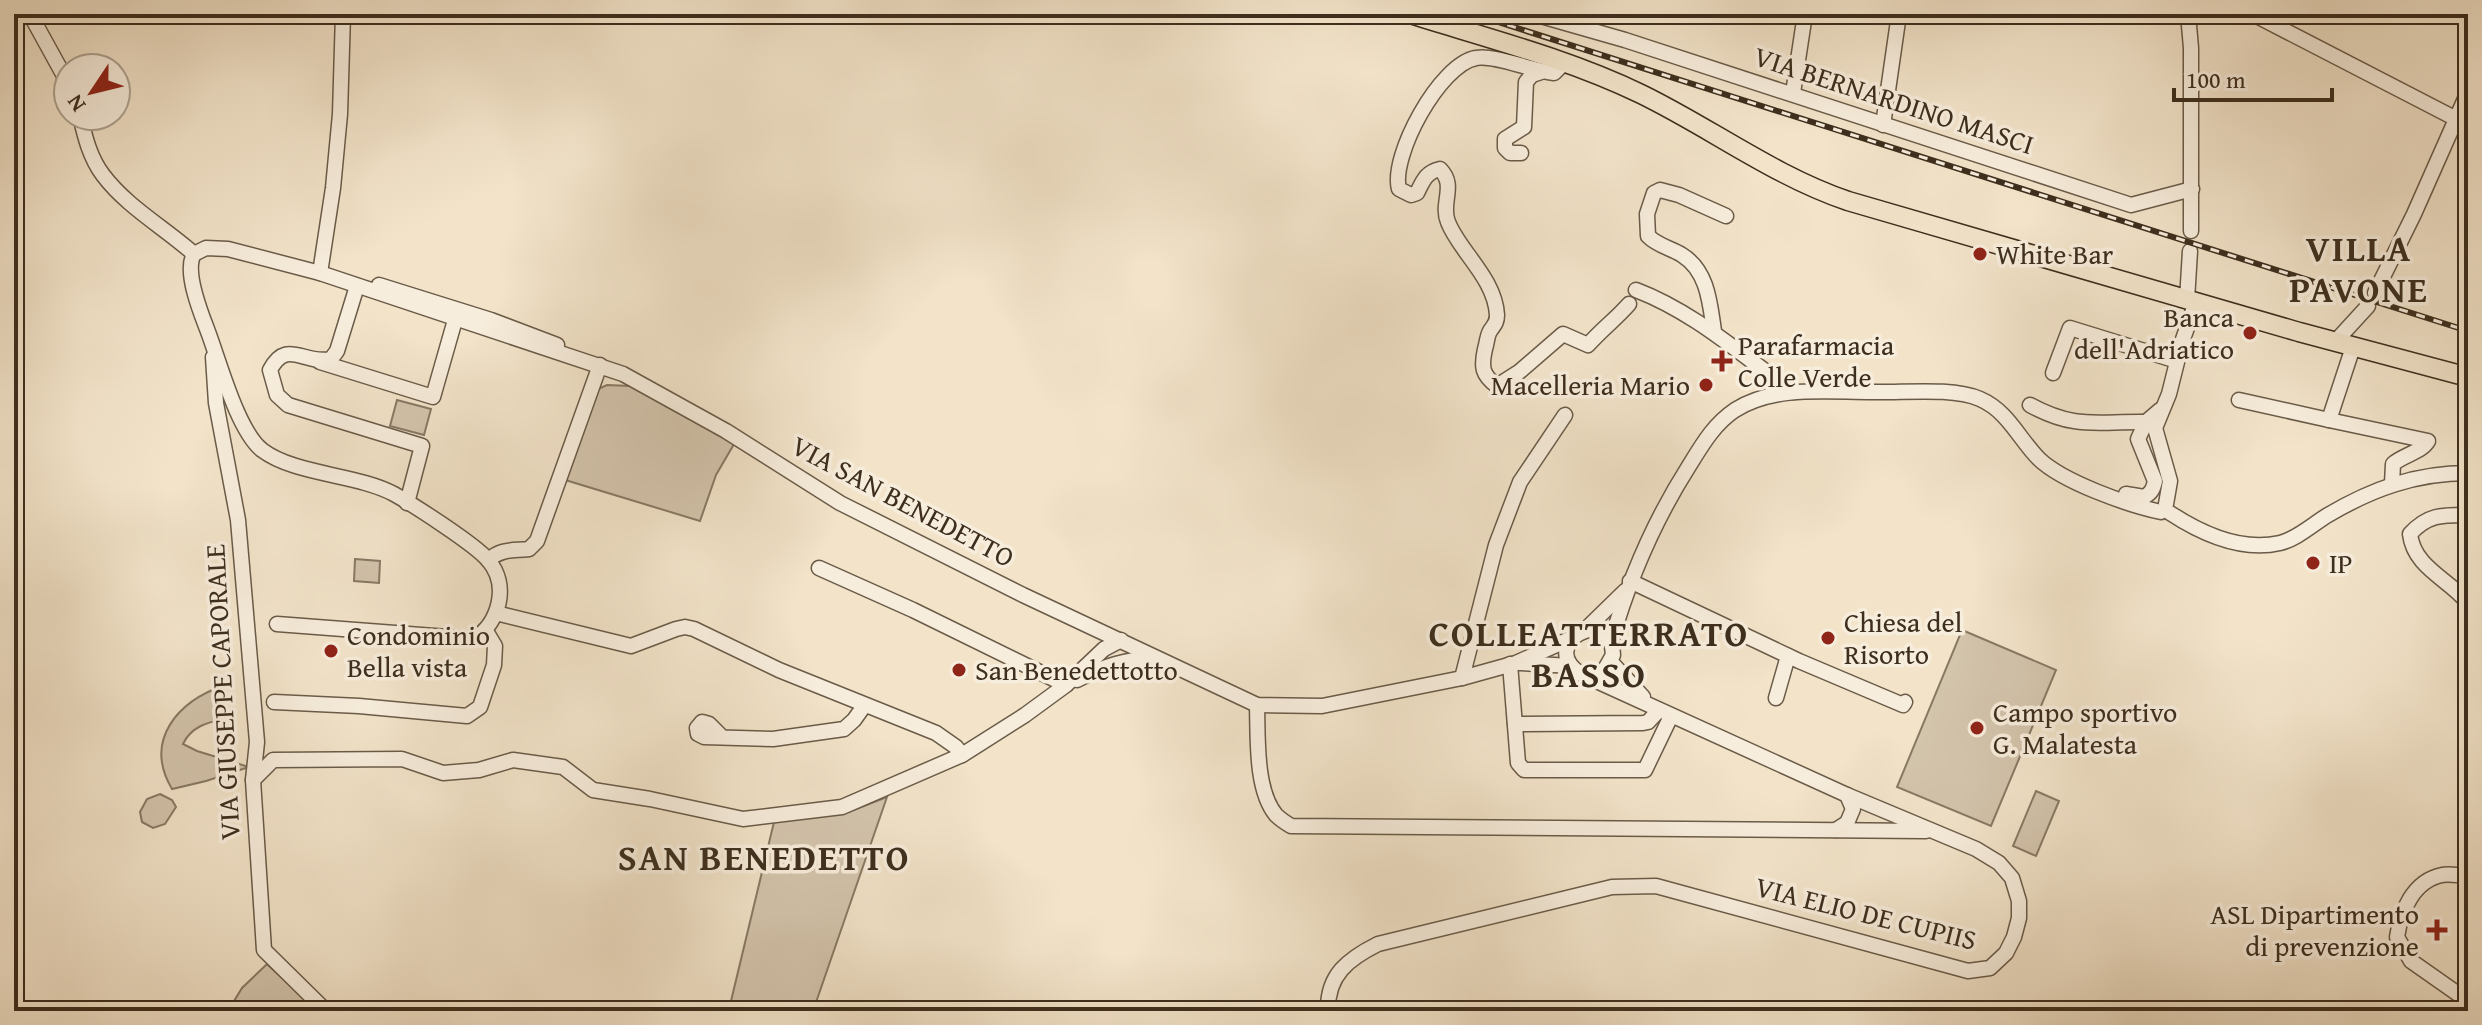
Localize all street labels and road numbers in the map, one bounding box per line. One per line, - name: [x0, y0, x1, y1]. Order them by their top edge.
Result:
- street label: VIA BERNARDINO MASCI: [1749, 35, 2039, 164]
- street label: VIA SAN BENEDETTO: [784, 424, 1022, 577]
- street label: VIA GIUSEPPE CAPORALE: [193, 543, 250, 841]
- street label: VIA ELIO DE CUPIIS: [1751, 865, 1981, 960]

